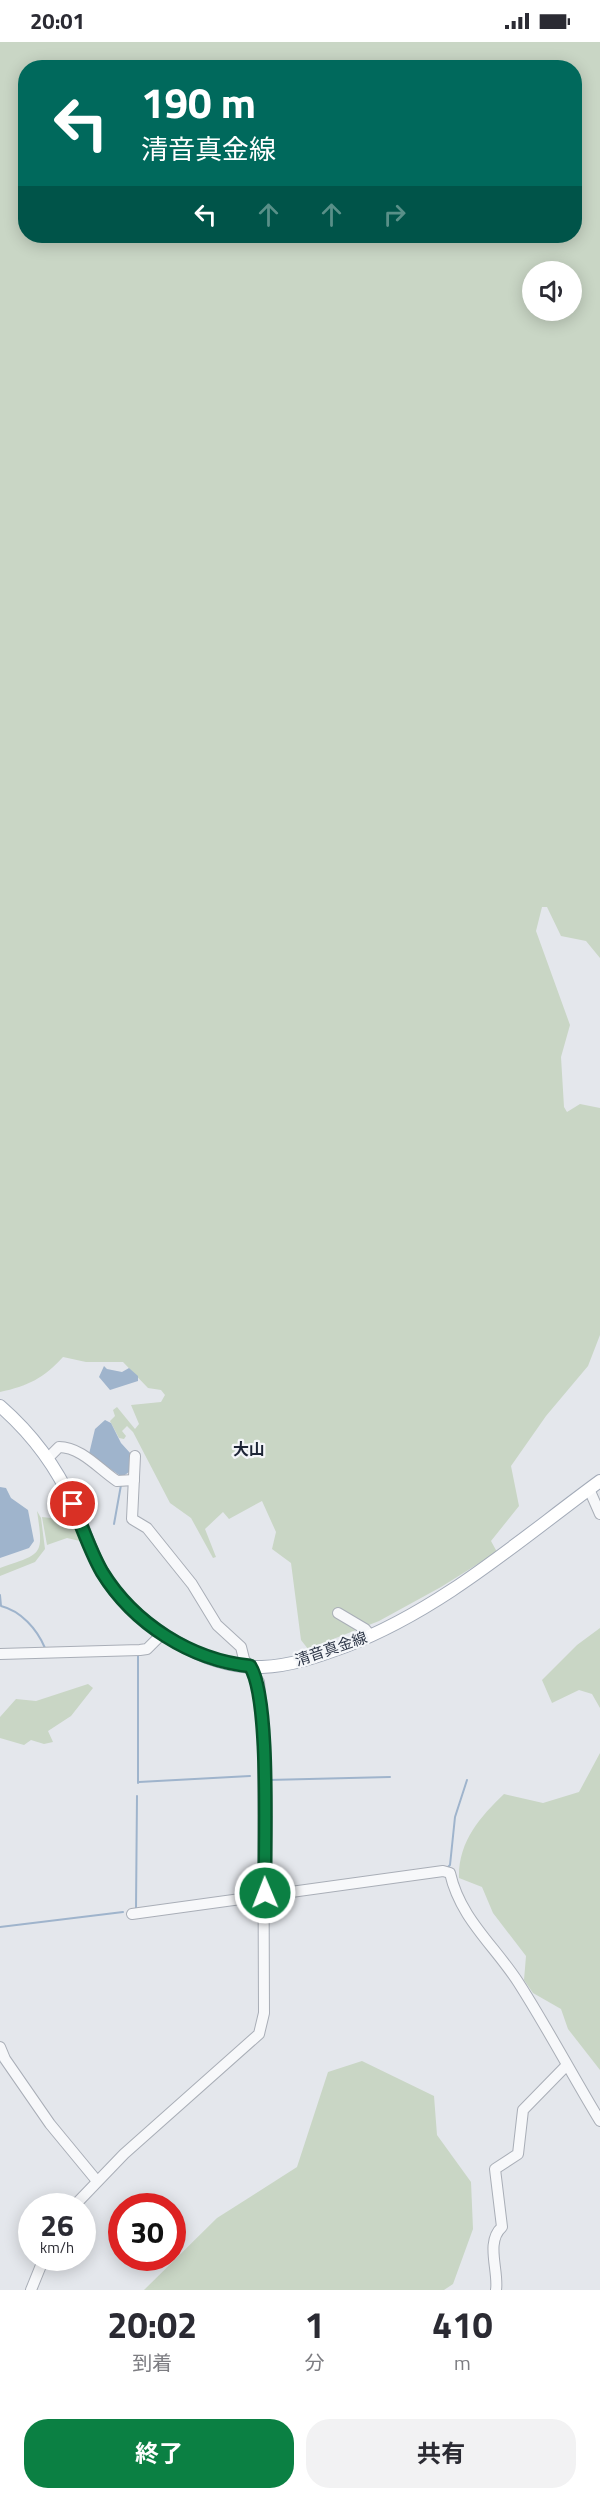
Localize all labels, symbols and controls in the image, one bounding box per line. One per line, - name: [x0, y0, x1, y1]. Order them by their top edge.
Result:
- text: 20:01: [30, 4, 85, 38]
- text: 190 m: [141, 70, 256, 134]
- icon: left: [42, 84, 120, 162]
- text: 清音真金線: [141, 128, 276, 169]
- icon: left: [189, 198, 222, 231]
- icon: ahead: [252, 198, 285, 231]
- icon: ahead: [315, 198, 348, 231]
- icon: right: [378, 198, 411, 231]
- map controls: [522, 261, 582, 321]
- button: sound: [522, 261, 582, 321]
- district label: 大山: [233, 1437, 265, 1461]
- pin: [47, 1478, 98, 1529]
- icon: arrive: [56, 1487, 89, 1520]
- street label: 清音真金線: [292, 1625, 370, 1672]
- position arrow: [233, 1861, 297, 1925]
- speed limit sign: 30: [108, 2193, 186, 2271]
- text: 26: [40, 2202, 74, 2248]
- text: km/h: [40, 2236, 74, 2259]
- text: 20:02: [107, 2297, 197, 2352]
- text: 1: [305, 2297, 325, 2352]
- text: 410: [432, 2297, 493, 2352]
- text: 到着: [132, 2347, 172, 2378]
- text: 分: [305, 2347, 325, 2378]
- text: m: [454, 2347, 471, 2378]
- button: 終了: [24, 2419, 294, 2488]
- button: 共有: [306, 2419, 576, 2488]

